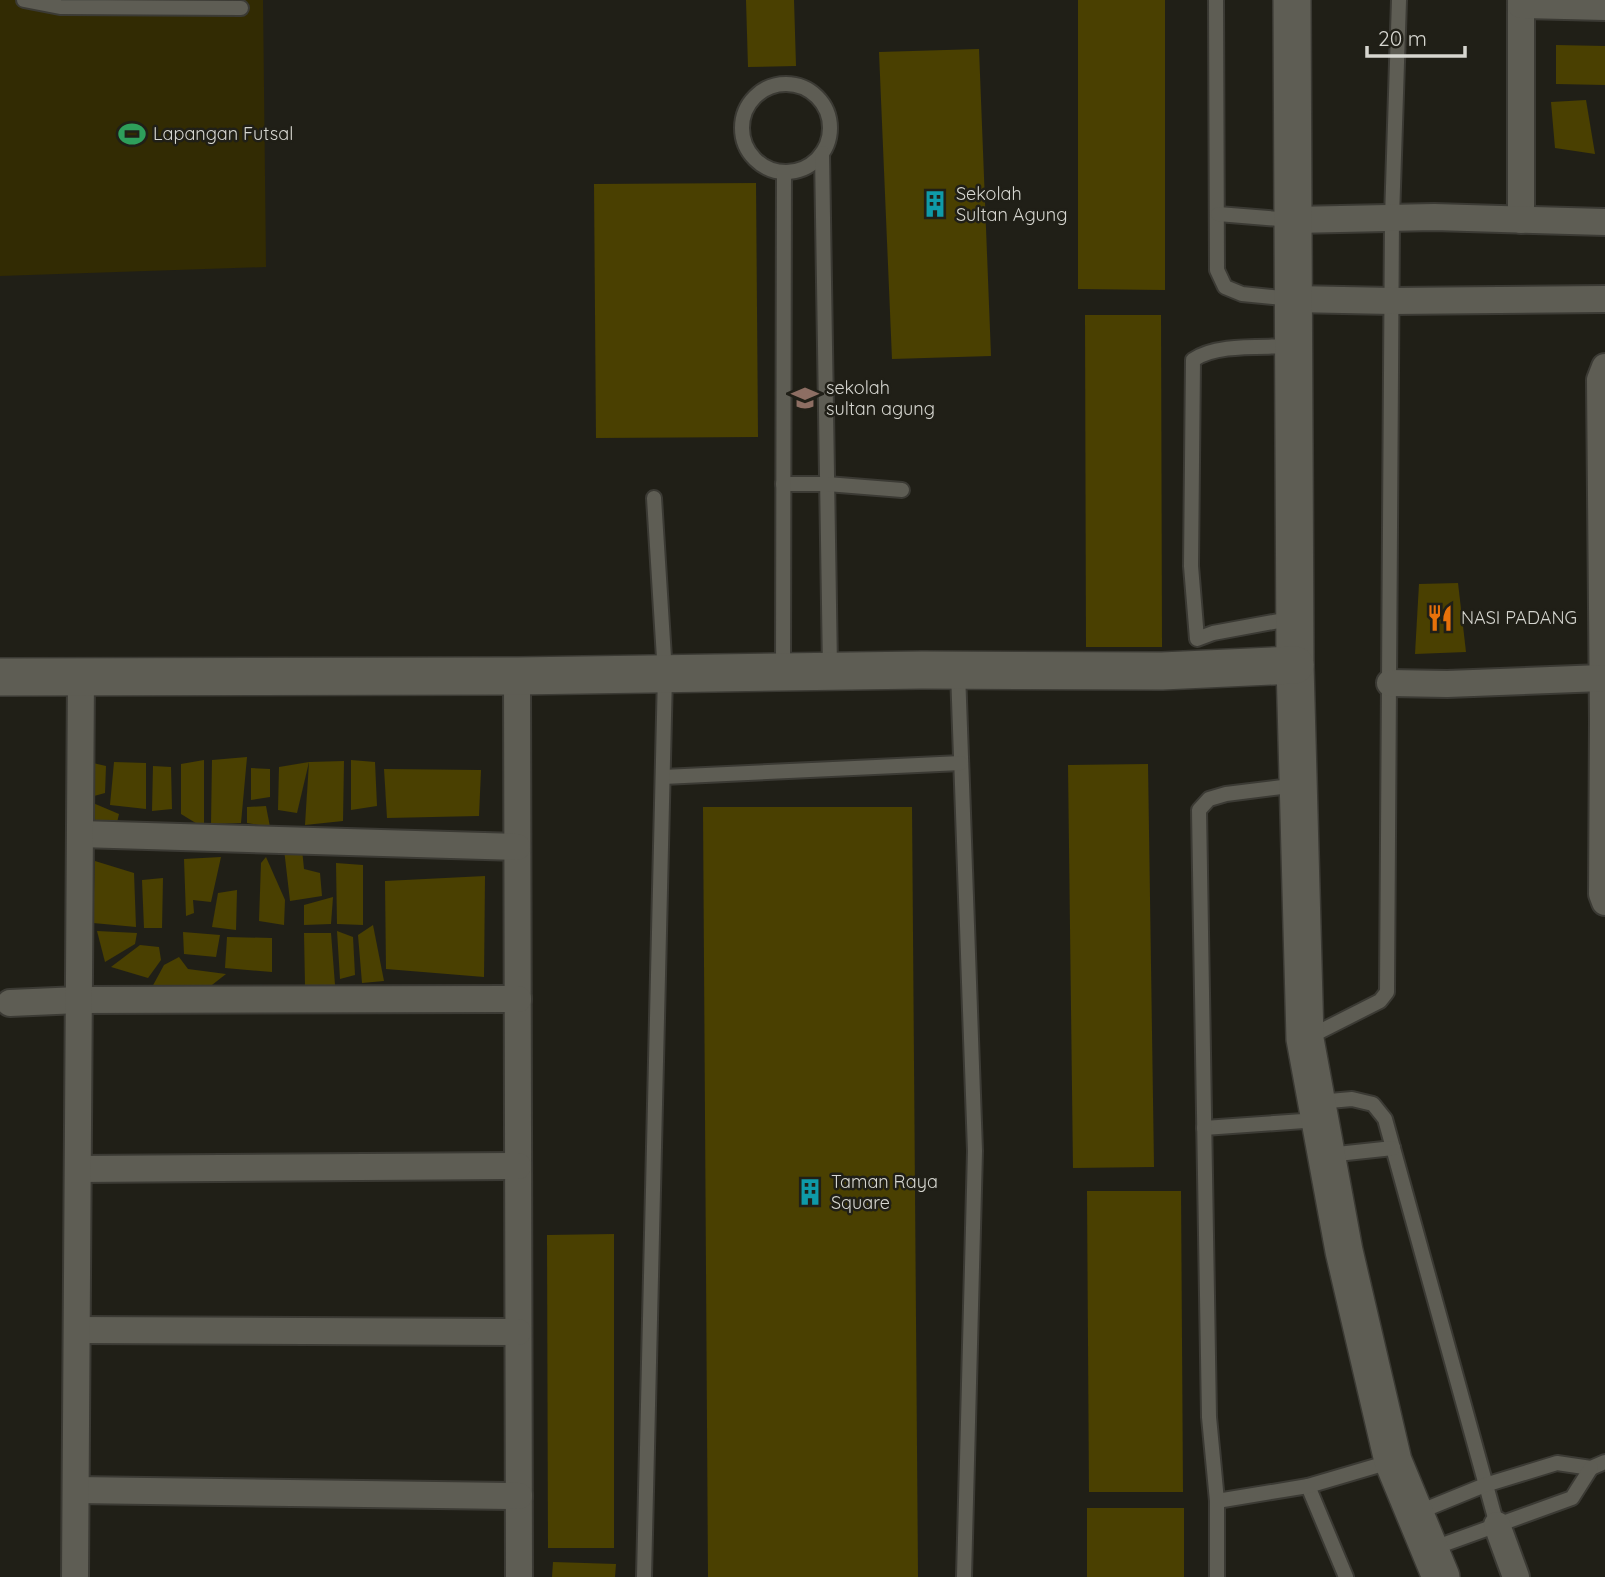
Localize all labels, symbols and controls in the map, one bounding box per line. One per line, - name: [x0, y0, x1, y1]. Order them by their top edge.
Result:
- scale bar: [1367, 14, 1465, 58]
- text: 20 m: [1378, 25, 1427, 51]
- sports icon: Lapangan Futsal: [117, 119, 147, 149]
- place label: Lapangan Futsal: [153, 122, 293, 145]
- place label: Sekolah Sultan Agung: [956, 182, 1067, 226]
- building icon: Sekolah Sultan Agung: [920, 189, 950, 219]
- place label: sekolah sultan agung: [826, 376, 935, 420]
- school or university icon: sekolah sultan agung: [790, 383, 820, 413]
- restaurant icon: NASI PADANG: [1425, 603, 1455, 633]
- place label: NASI PADANG: [1461, 606, 1577, 629]
- place label: Taman Raya Square: [831, 1170, 938, 1214]
- building icon: Taman Raya Square: [795, 1177, 825, 1207]

